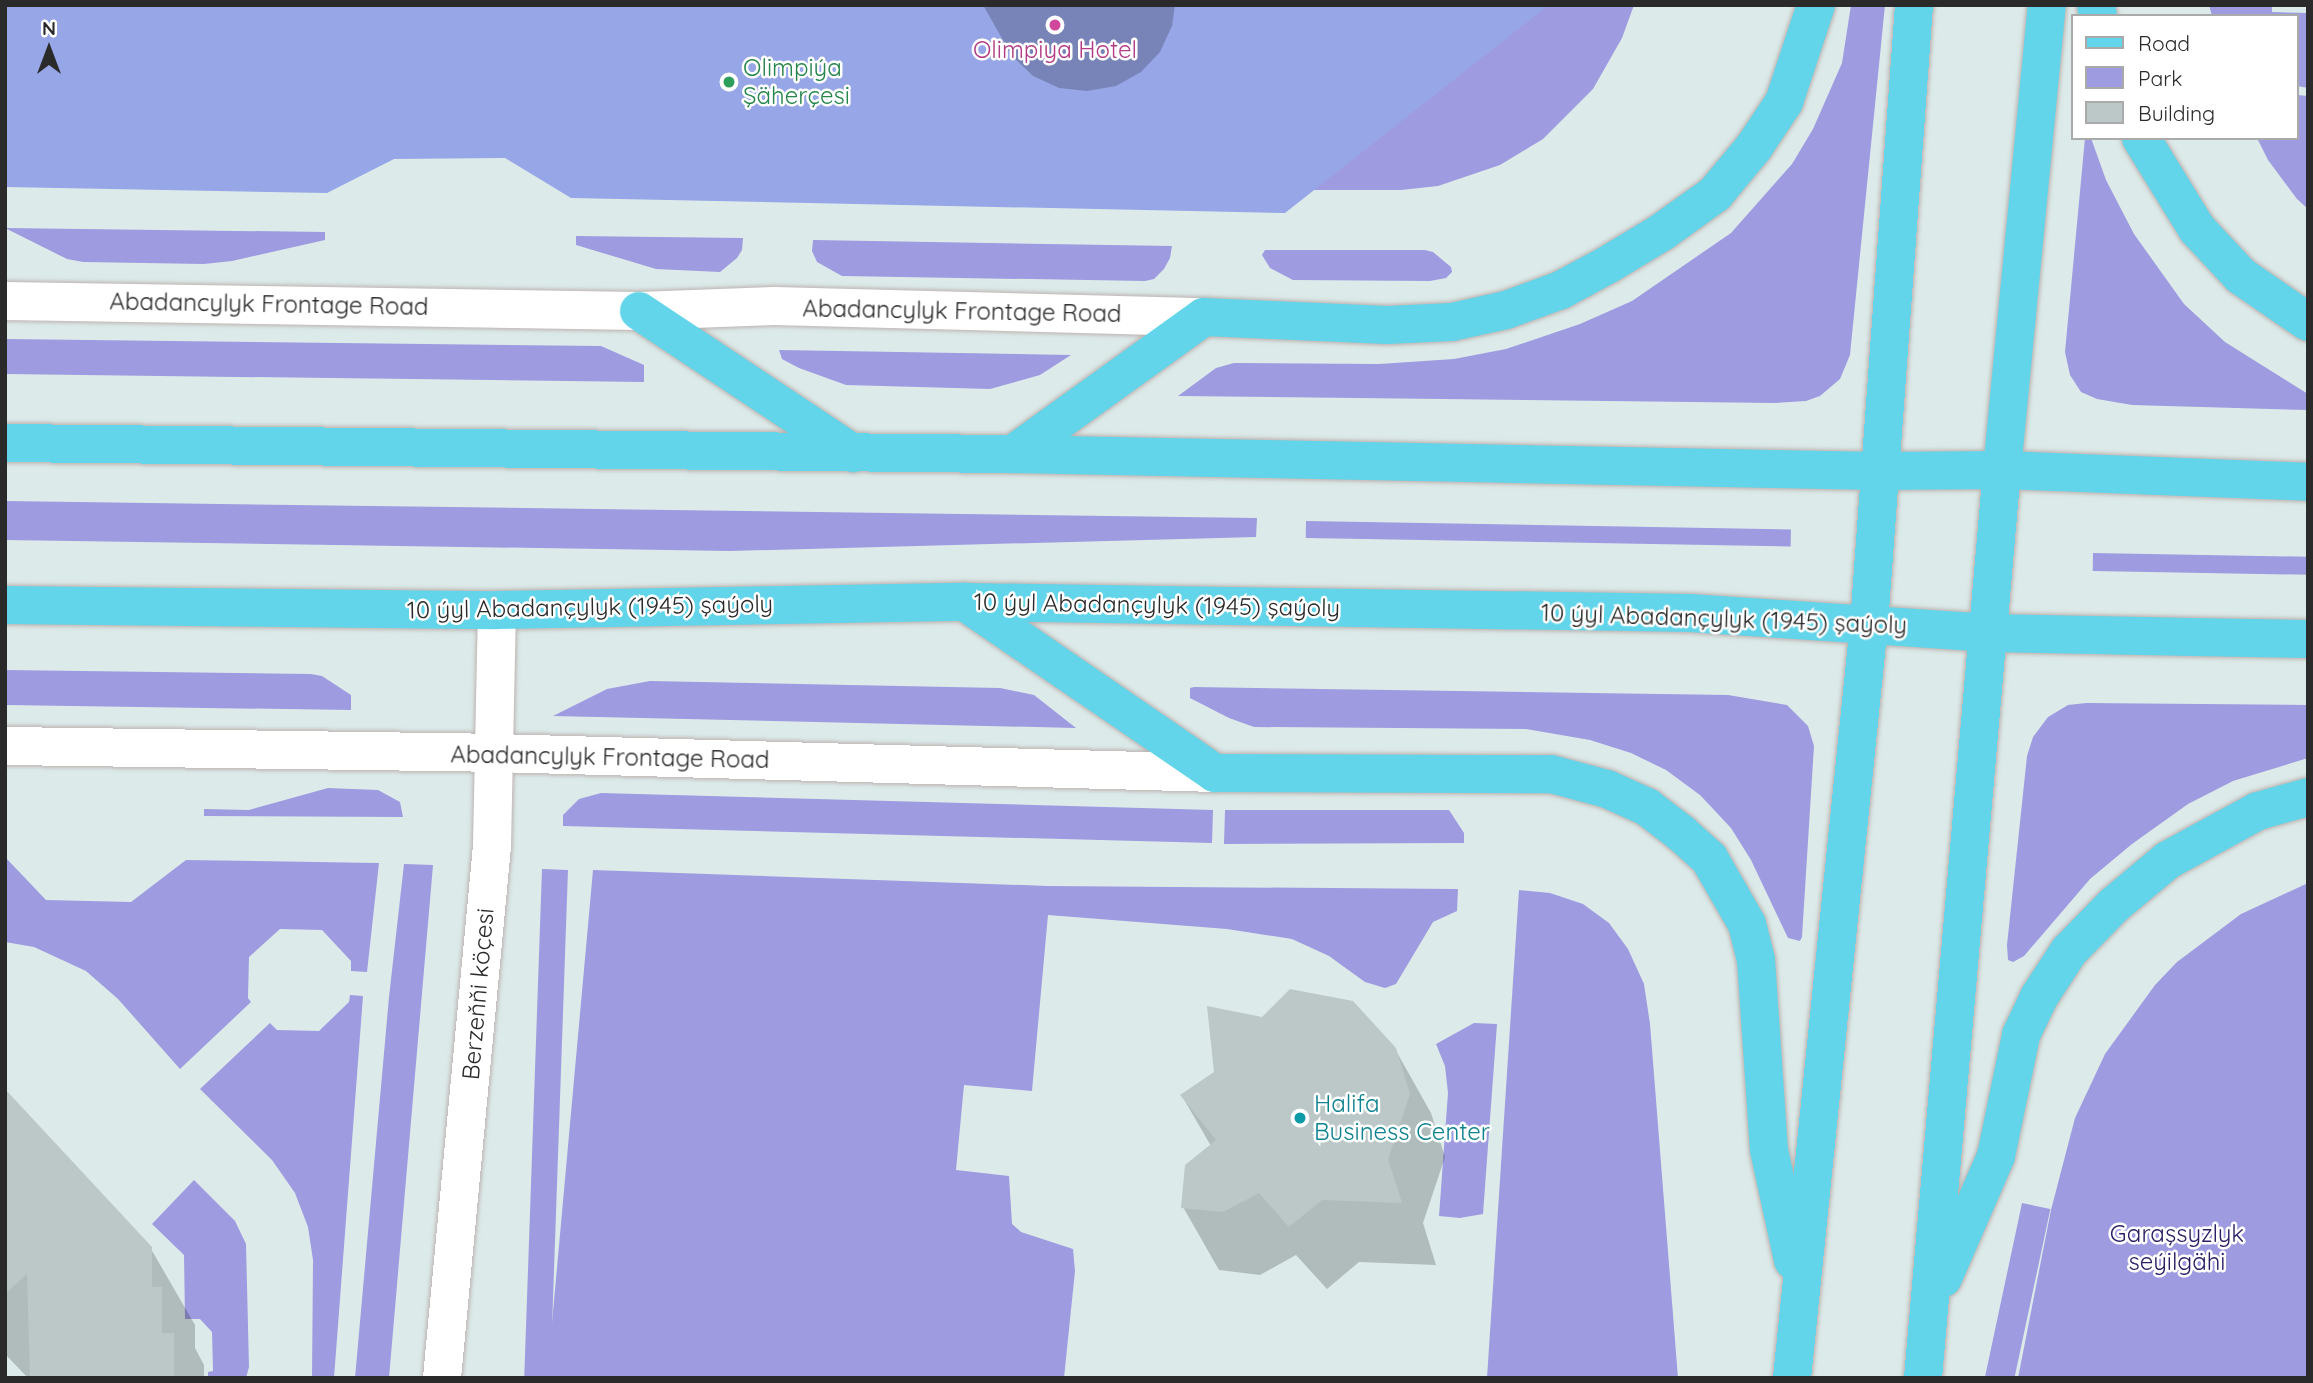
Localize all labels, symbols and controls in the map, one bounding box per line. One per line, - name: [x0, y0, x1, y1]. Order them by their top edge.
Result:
- north arrow: [14, 14, 84, 84]
- legend: [2072, 14, 2299, 140]
- text: N: [42, 16, 56, 40]
- marker: Olimpiya Hotel: [1047, 17, 1063, 33]
- text: Road: [2138, 30, 2190, 56]
- place label: Olimpiya Hotel: [973, 36, 1137, 64]
- place label: Olimpiýa Şäherçesi: [743, 54, 850, 110]
- text: Park: [2138, 65, 2182, 91]
- marker: Olimpiýa Şäherçesi: [721, 74, 737, 90]
- text: Building: [2138, 100, 2215, 126]
- street label: Abadancylyk Frontage Road: [109, 287, 429, 321]
- street label: Abadancylyk Frontage Road: [802, 294, 1122, 328]
- street label: 10 ýyl Abadançylyk (1945) şaýoly: [974, 587, 1340, 623]
- street label: 10 ýyl Abadançylyk (1945) şaýoly: [407, 589, 773, 625]
- street label: 10 ýyl Abadançylyk (1945) şaýoly: [1541, 598, 1907, 640]
- street label: Abadancylyk Frontage Road: [450, 740, 770, 774]
- street label: Berzeňňi köçesi: [456, 907, 500, 1081]
- place label: Halifa Business Center: [1314, 1090, 1490, 1146]
- marker: Halifa Business Center: [1292, 1110, 1308, 1126]
- park label: Garaşsyzlyk seýilgähi: [2110, 1220, 2244, 1276]

